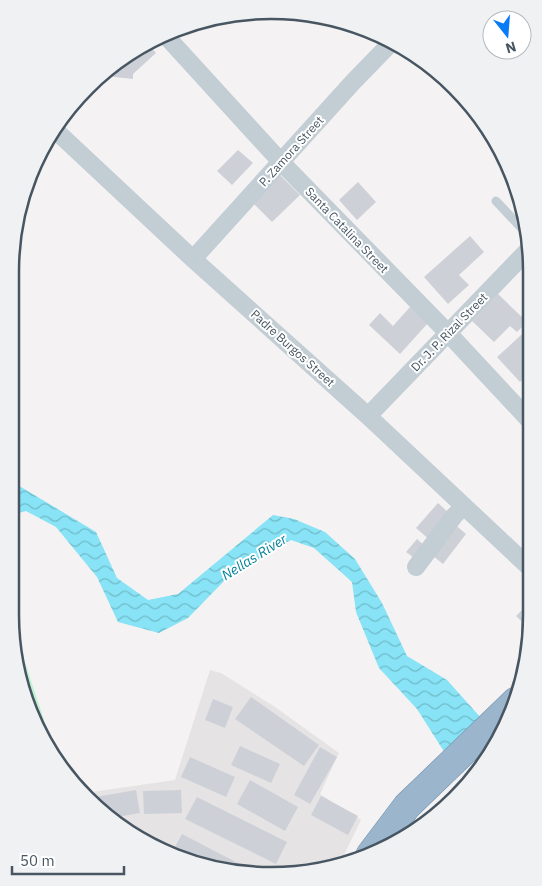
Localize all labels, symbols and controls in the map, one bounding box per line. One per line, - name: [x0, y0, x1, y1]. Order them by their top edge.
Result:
- north arrow: [482, 10, 532, 60]
- text: N: [503, 37, 518, 58]
- street label: P. Zamora Street: [256, 113, 326, 189]
- street label: Santa Catalina Street: [302, 184, 392, 276]
- street label: Dr. J. P. Rizal Street: [408, 290, 490, 374]
- street label: Padre Burgos Street: [248, 306, 338, 390]
- water label: Nellas River: [218, 529, 291, 584]
- scale bar: [12, 844, 125, 876]
- text: 50 m: [20, 851, 55, 870]

